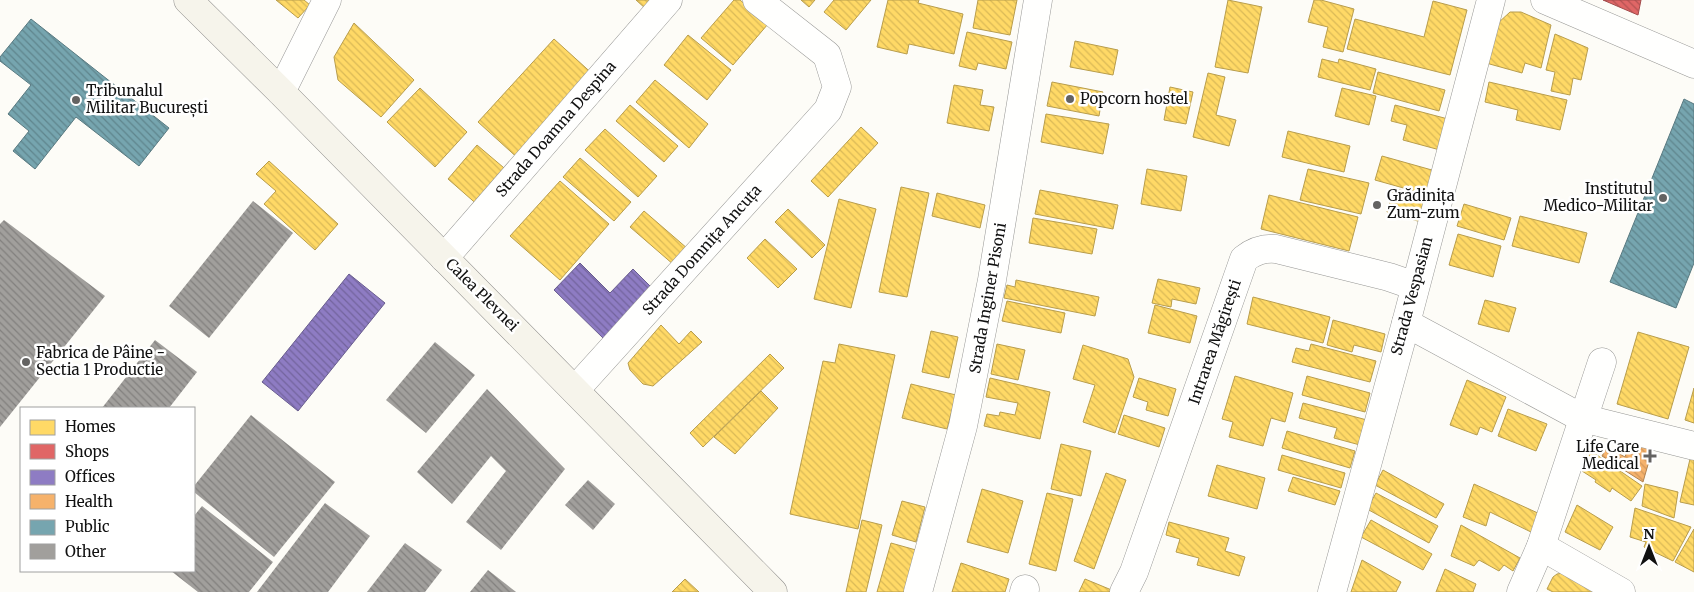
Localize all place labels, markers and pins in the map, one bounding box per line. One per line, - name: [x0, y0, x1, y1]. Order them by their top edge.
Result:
- place label: Tribunalul Militar București: [86, 81, 208, 118]
- place label: Popcorn hostel: [1080, 89, 1189, 108]
- marker: Popcorn hostel: [1064, 93, 1076, 105]
- marker: Tribunalul Militar București: [70, 94, 82, 106]
- place label: Institutul Medico-Militar: [1543, 179, 1653, 215]
- place label: Grădinița Zum-zum: [1387, 186, 1460, 222]
- marker: Institutul Medico-Militar: [1657, 192, 1669, 204]
- marker: Grădinița Zum-zum: [1371, 199, 1383, 211]
- place label: Fabrica de Pâine - Sectia 1 Productie: [36, 343, 165, 379]
- marker: Fabrica de Pâine - Sectia 1 Productie: [20, 356, 32, 368]
- place label: Life Care Medical: [1576, 437, 1639, 473]
- marker: Life Care Medical: [1643, 449, 1657, 463]

